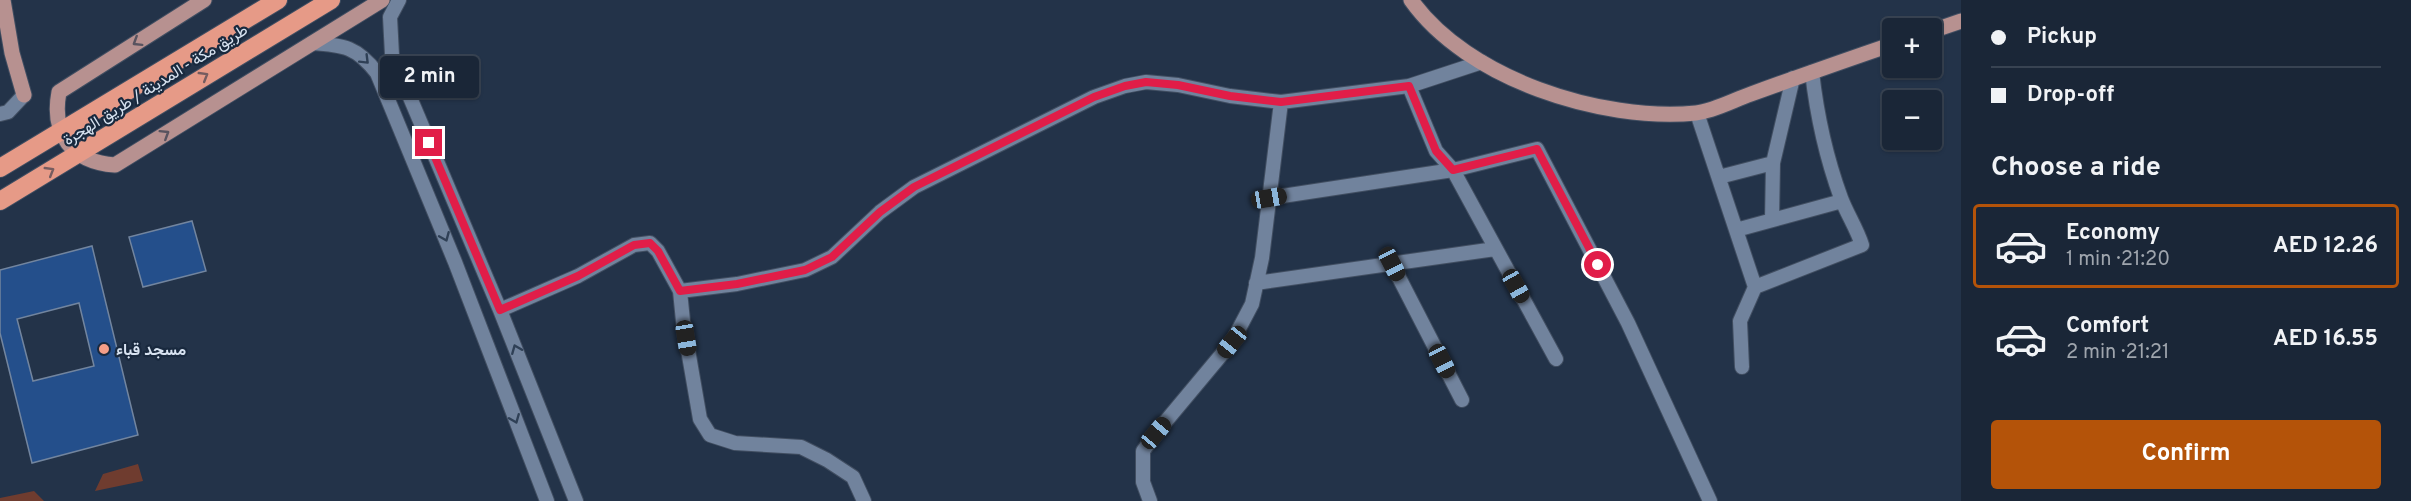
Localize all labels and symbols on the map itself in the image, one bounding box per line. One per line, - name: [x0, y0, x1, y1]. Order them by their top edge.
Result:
- street label: طريق مكة - المدينة / طريق الهجرة: [60, 21, 252, 151]
- one-way arrow: [133, 35, 143, 47]
- one-way arrow: [358, 53, 369, 64]
- callout: 2 min: [380, 56, 478, 98]
- one-way arrow: [198, 71, 208, 83]
- route end: [415, 129, 442, 156]
- one-way arrow: [159, 130, 169, 142]
- one-way arrow: [44, 167, 54, 179]
- car: [1250, 186, 1288, 210]
- one-way arrow: [438, 231, 450, 242]
- car: [1376, 244, 1408, 284]
- route start: [1584, 251, 1611, 278]
- car: [1499, 266, 1533, 306]
- car: [674, 319, 698, 357]
- car: [1214, 322, 1250, 362]
- place label: مسجد قباء: [116, 341, 186, 361]
- car: [1426, 341, 1458, 381]
- marker: مسجد قباء: [97, 342, 111, 356]
- one-way arrow: [510, 345, 523, 355]
- one-way arrow: [508, 413, 520, 424]
- car: [1138, 413, 1174, 453]

